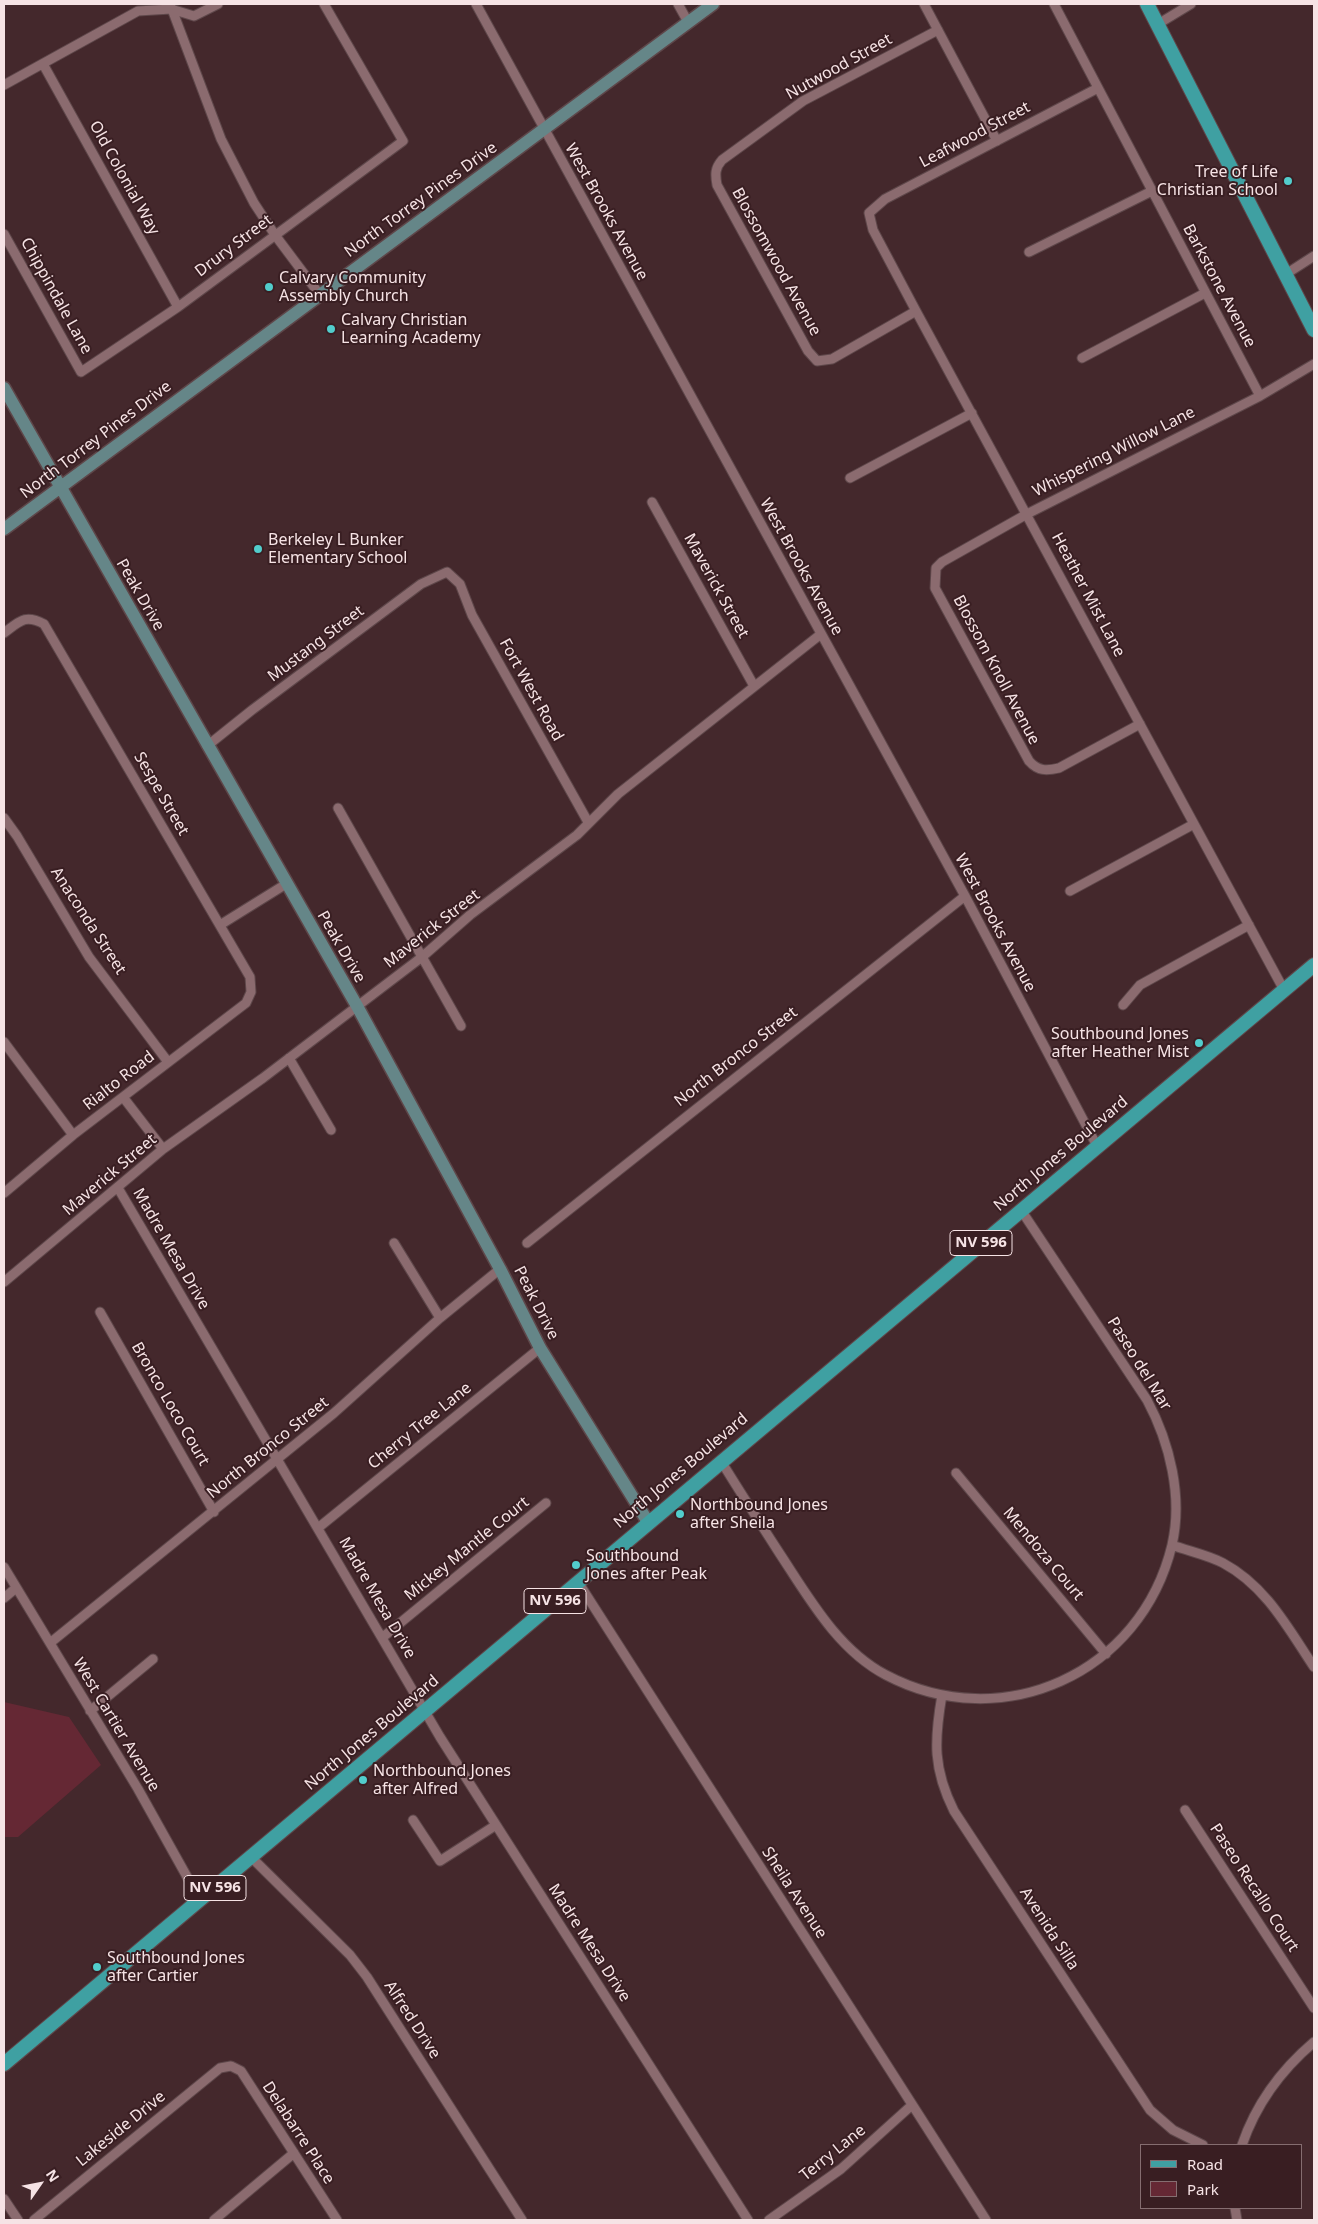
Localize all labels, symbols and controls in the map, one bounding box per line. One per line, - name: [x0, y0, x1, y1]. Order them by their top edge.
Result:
- street label: Nutwood Street: [783, 30, 895, 104]
- street label: Leafwood Street: [916, 98, 1034, 172]
- street label: Old Colonial Way: [85, 118, 163, 238]
- street label: North Torrey Pines Drive: [341, 138, 501, 262]
- street label: West Brooks Avenue: [560, 140, 652, 284]
- place label: Tree of Life Christian School: [1157, 162, 1278, 200]
- marker: Tree of Life Christian School: [1282, 175, 1294, 187]
- street label: Blossomwood Avenue: [727, 185, 825, 339]
- street label: Drury Street: [192, 211, 276, 281]
- street label: Barkstone Avenue: [1178, 221, 1260, 351]
- street label: Chippindale Lane: [16, 234, 96, 358]
- place label: Calvary Community Assembly Church: [279, 268, 426, 306]
- marker: Calvary Community Assembly Church: [263, 281, 275, 293]
- place label: Calvary Christian Learning Academy: [341, 310, 481, 348]
- marker: Calvary Christian Learning Academy: [325, 323, 337, 335]
- street label: North Torrey Pines Drive: [17, 377, 175, 503]
- street label: Whispering Willow Lane: [1030, 403, 1198, 501]
- street label: West Brooks Avenue: [755, 495, 847, 639]
- place label: Berkeley L Bunker Elementary School: [268, 530, 407, 568]
- street label: Maverick Street: [679, 530, 753, 642]
- street label: Heather Mist Lane: [1047, 530, 1129, 660]
- marker: Berkeley L Bunker Elementary School: [252, 543, 264, 555]
- street label: Peak Drive: [112, 556, 168, 634]
- street label: Blossom Knoll Avenue: [948, 592, 1044, 748]
- street label: Mustang Street: [264, 602, 368, 686]
- street label: Fort West Road: [495, 635, 567, 745]
- street label: Sespe Street: [129, 749, 193, 839]
- street label: West Brooks Avenue: [950, 851, 1040, 995]
- street label: Anaconda Street: [46, 864, 130, 978]
- street label: Maverick Street: [380, 886, 484, 972]
- street label: Peak Drive: [313, 908, 369, 986]
- street label: North Bronco Street: [671, 1003, 801, 1111]
- place label: Southbound Jones after Heather Mist: [1051, 1024, 1189, 1062]
- marker: Southbound Jones after Heather Mist: [1193, 1037, 1205, 1049]
- street label: Rialto Road: [80, 1047, 158, 1115]
- street label: North Jones Boulevard: [990, 1092, 1132, 1216]
- street label: Maverick Street: [59, 1130, 161, 1220]
- street label: Madre Mesa Drive: [129, 1185, 213, 1313]
- road number: NV 596: [950, 1230, 1012, 1256]
- street label: Peak Drive: [509, 1263, 563, 1343]
- street label: Paseo del Mar: [1103, 1314, 1175, 1414]
- street label: Bronco Loco Court: [127, 1339, 213, 1469]
- street label: Cherry Tree Lane: [364, 1378, 476, 1474]
- street label: North Bronco Street: [203, 1393, 333, 1503]
- street label: North Jones Boulevard: [610, 1409, 752, 1533]
- street label: Mickey Mantle Court: [401, 1493, 533, 1605]
- place label: Northbound Jones after Sheila: [690, 1495, 828, 1533]
- street label: Mendoza Court: [999, 1504, 1087, 1604]
- marker: Northbound Jones after Sheila: [674, 1508, 686, 1520]
- street label: Madre Mesa Drive: [335, 1534, 419, 1662]
- place label: Southbound Jones after Peak: [586, 1546, 707, 1584]
- marker: Southbound Jones after Peak: [570, 1559, 582, 1571]
- road number: NV 596: [524, 1588, 586, 1614]
- street label: West Cartier Avenue: [68, 1655, 164, 1795]
- street label: North Jones Boulevard: [301, 1671, 443, 1795]
- place label: Northbound Jones after Alfred: [373, 1761, 511, 1799]
- marker: Northbound Jones after Alfred: [357, 1774, 369, 1786]
- street label: Paseo Recallo Court: [1205, 1820, 1303, 1956]
- street label: Sheila Avenue: [757, 1844, 831, 1942]
- road number: NV 596: [184, 1876, 246, 1900]
- street label: Madre Mesa Drive: [544, 1880, 634, 2006]
- street label: Avenida Silla: [1015, 1884, 1083, 1974]
- place label: Southbound Jones after Cartier: [107, 1948, 245, 1986]
- marker: Southbound Jones after Cartier: [91, 1961, 103, 1973]
- street label: Alfred Drive: [380, 1978, 444, 2062]
- street label: Delabarre Place: [258, 2078, 338, 2188]
- street label: Lakeside Drive: [72, 2087, 170, 2171]
- street label: Terry Lane: [796, 2121, 870, 2185]
- legend: [1140, 2144, 1303, 2209]
- text: Road: [1187, 2154, 1223, 2174]
- north arrow: [15, 2159, 65, 2209]
- text: N: [42, 2166, 64, 2186]
- text: Park: [1187, 2179, 1219, 2199]

